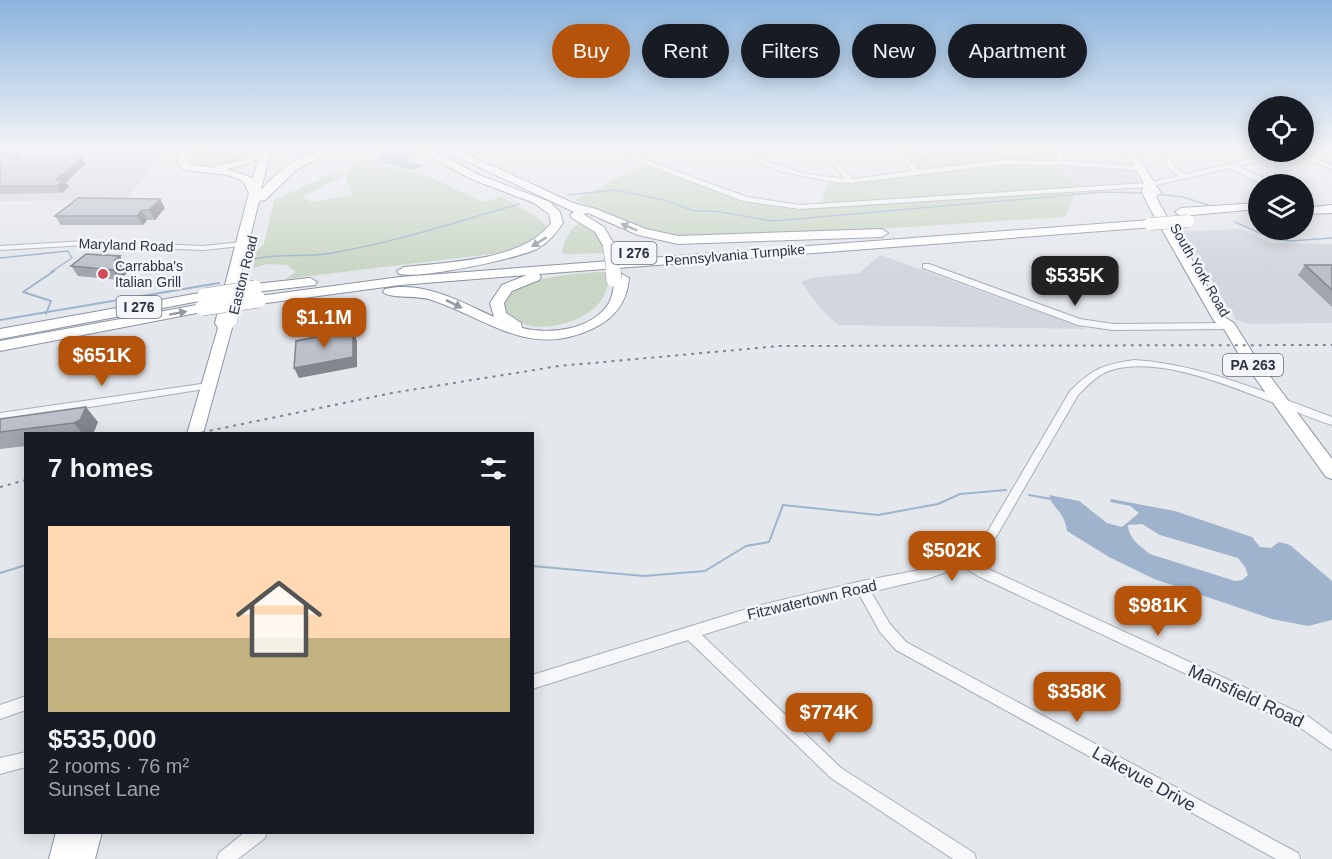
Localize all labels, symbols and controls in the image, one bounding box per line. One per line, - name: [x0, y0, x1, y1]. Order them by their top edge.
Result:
- chip: Buy: [552, 24, 630, 78]
- chip: Rent: [642, 24, 729, 78]
- chip: Filters: [741, 24, 840, 78]
- chip: New: [852, 24, 936, 78]
- chip: Apartment: [948, 24, 1087, 78]
- map controls: [1248, 96, 1314, 240]
- button: locate: [1248, 96, 1314, 162]
- button: layers: [1248, 174, 1314, 240]
- street label: South York Road: [1167, 220, 1233, 320]
- one-way arrow: [620, 222, 638, 231]
- street label: Easton Road: [225, 234, 261, 316]
- street label: Maryland Road: [78, 235, 174, 255]
- one-way arrow: [531, 237, 547, 248]
- street label: Pennsylvania Turnpike: [664, 241, 806, 269]
- road number: I 276: [612, 242, 656, 264]
- pin: $535K: [1033, 256, 1117, 307]
- place label: Carrabba's Italian Grill: [115, 258, 183, 290]
- text: $535K: [1046, 264, 1104, 286]
- marker: Carrabba's Italian Grill: [96, 267, 110, 281]
- road number: I 276: [116, 296, 162, 318]
- pin: $1.1M: [282, 298, 366, 349]
- one-way arrow: [446, 299, 463, 308]
- text: $1.1M: [296, 306, 352, 328]
- one-way arrow: [168, 308, 187, 317]
- pin: $651K: [60, 336, 144, 387]
- text: $651K: [73, 344, 131, 366]
- road number: PA 263: [1223, 354, 1283, 376]
- icon: filters: [477, 452, 510, 485]
- text: 7 homes: [48, 453, 154, 483]
- pin: $502K: [910, 531, 994, 582]
- text: $502K: [923, 539, 981, 561]
- icon: home: [225, 565, 333, 673]
- street label: Fitzwatertown Road: [745, 576, 878, 623]
- pin: $981K: [1116, 586, 1200, 637]
- text: $981K: [1129, 594, 1187, 616]
- street label: Mansfield Road: [1185, 661, 1307, 731]
- pin: $358K: [1035, 672, 1119, 723]
- text: $358K: [1048, 680, 1106, 702]
- pin: $774K: [787, 693, 871, 744]
- text: $774K: [800, 701, 858, 723]
- text: $535,000: [48, 724, 156, 754]
- street label: Lakevue Drive: [1089, 742, 1199, 816]
- text: 2 rooms · 76 m²: [48, 755, 189, 777]
- text: Sunset Lane: [48, 778, 160, 800]

